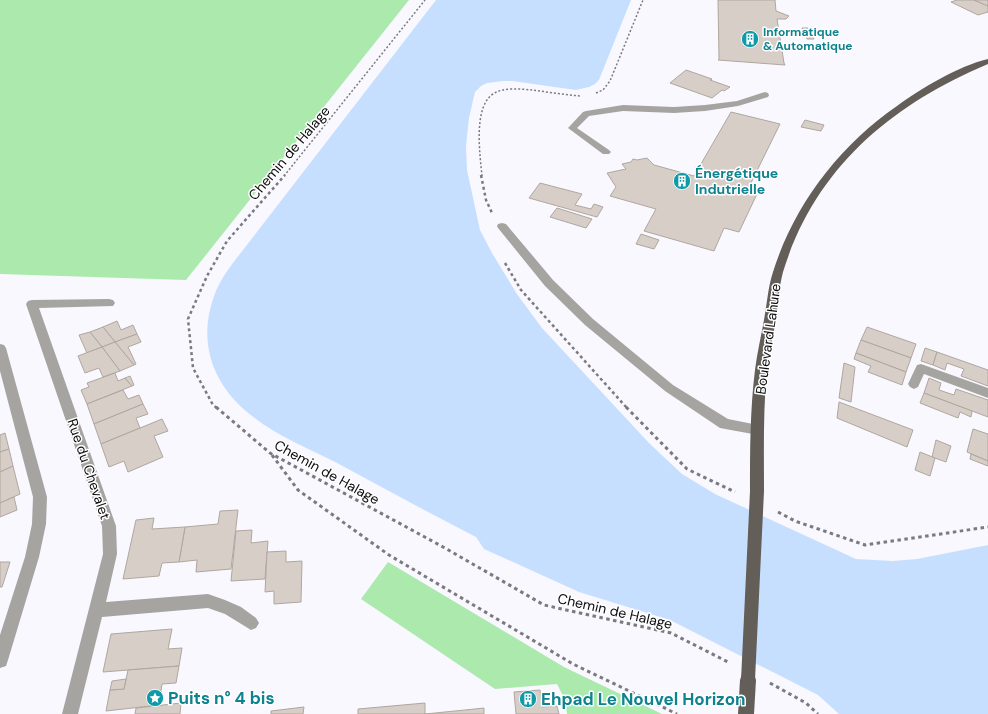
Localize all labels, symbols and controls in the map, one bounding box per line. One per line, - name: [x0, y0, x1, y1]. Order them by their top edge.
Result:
- place label: Informatique & Automatique: [763, 24, 853, 54]
- building icon: Informatique & Automatique: [740, 29, 760, 49]
- street label: Chemin de Halage: [244, 102, 334, 204]
- place label: Énergétique Indutrielle: [695, 164, 778, 198]
- building icon: Énergétique Indutrielle: [672, 171, 692, 191]
- street label: Boulevard Lahure: [751, 282, 785, 395]
- street label: Rue du Chevalet: [63, 416, 115, 522]
- street label: Chemin de Halage: [271, 436, 383, 508]
- street label: Chemin de Halage: [556, 589, 674, 633]
- place label: Puits n° 4 bis: [168, 687, 275, 709]
- place icon: Puits n° 4 bis: [145, 688, 165, 708]
- place label: Ehpad Le Nouvel Horizon: [541, 688, 746, 710]
- building icon: Ehpad Le Nouvel Horizon: [518, 689, 538, 709]

